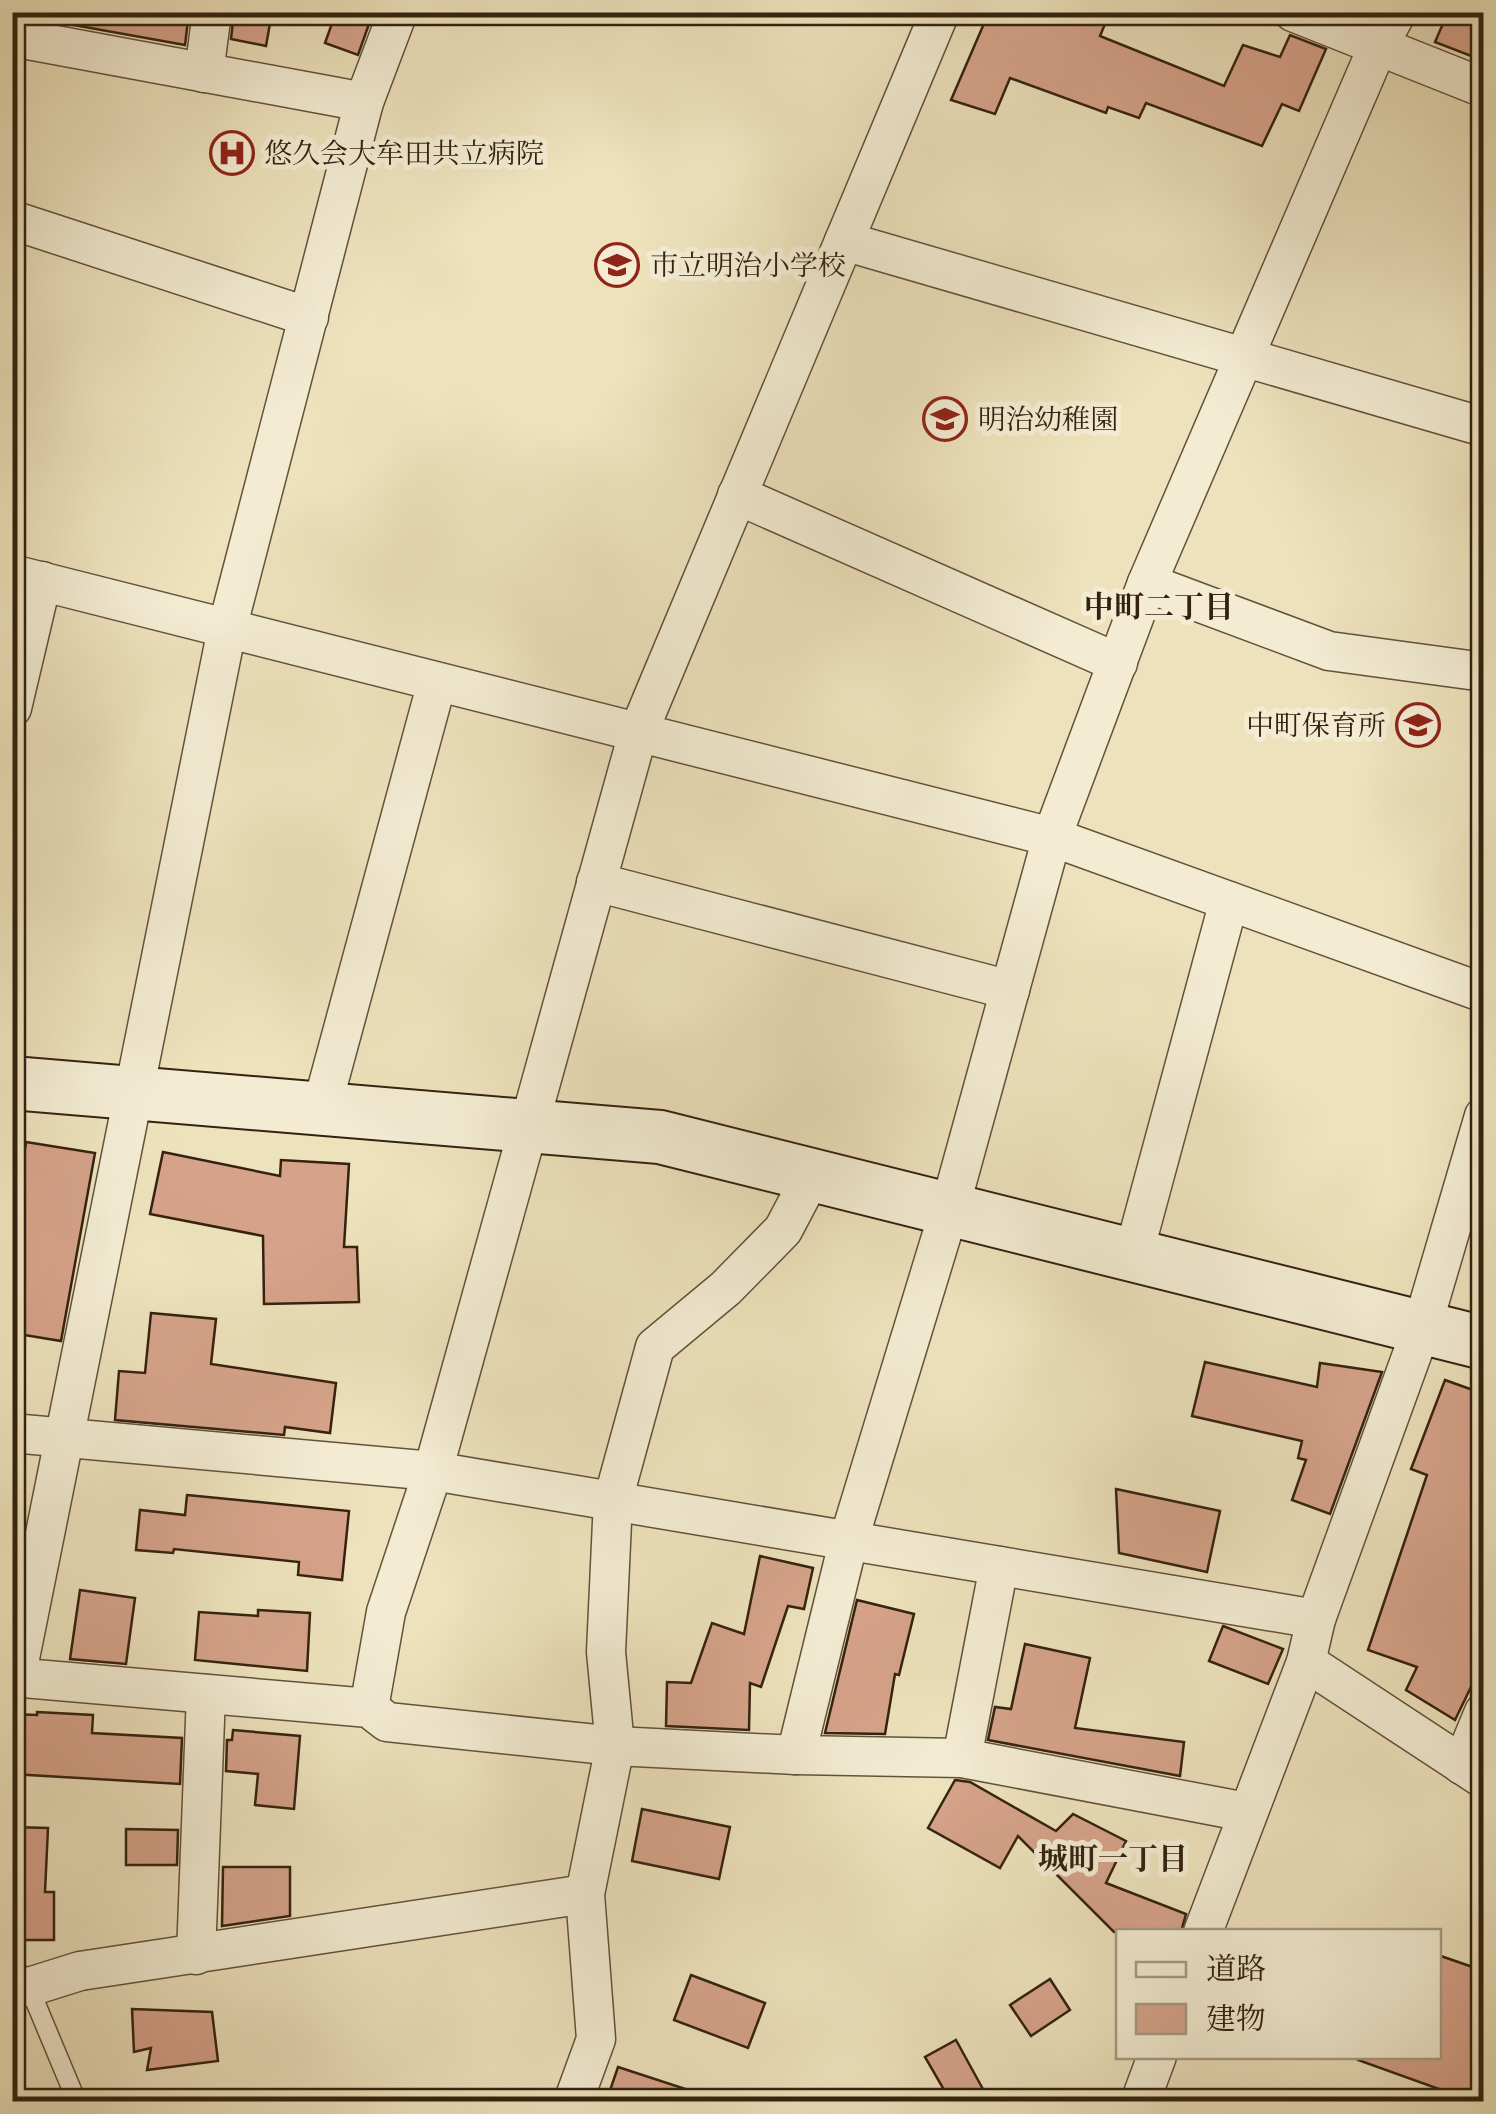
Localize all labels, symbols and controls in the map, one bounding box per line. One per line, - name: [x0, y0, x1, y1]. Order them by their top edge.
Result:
- hospital icon: 悠久会大牟田共立病院: [209, 130, 255, 176]
- place label: 悠久会大牟田共立病院: [264, 137, 544, 170]
- school or university icon: 市立明治小学校: [594, 242, 640, 288]
- place label: 市立明治小学校: [650, 249, 846, 282]
- school or university icon: 明治幼稚園: [922, 396, 968, 442]
- place label: 明治幼稚園: [978, 403, 1118, 436]
- district label: 中町二丁目: [1084, 590, 1234, 625]
- school or university icon: 中町保育所: [1395, 702, 1441, 748]
- place label: 中町保育所: [1246, 709, 1386, 742]
- district label: 城町一丁目: [1038, 1842, 1188, 1877]
- legend: [1116, 1929, 1441, 2059]
- text: 道路: [1206, 1952, 1266, 1987]
- text: 建物: [1206, 2002, 1266, 2037]

